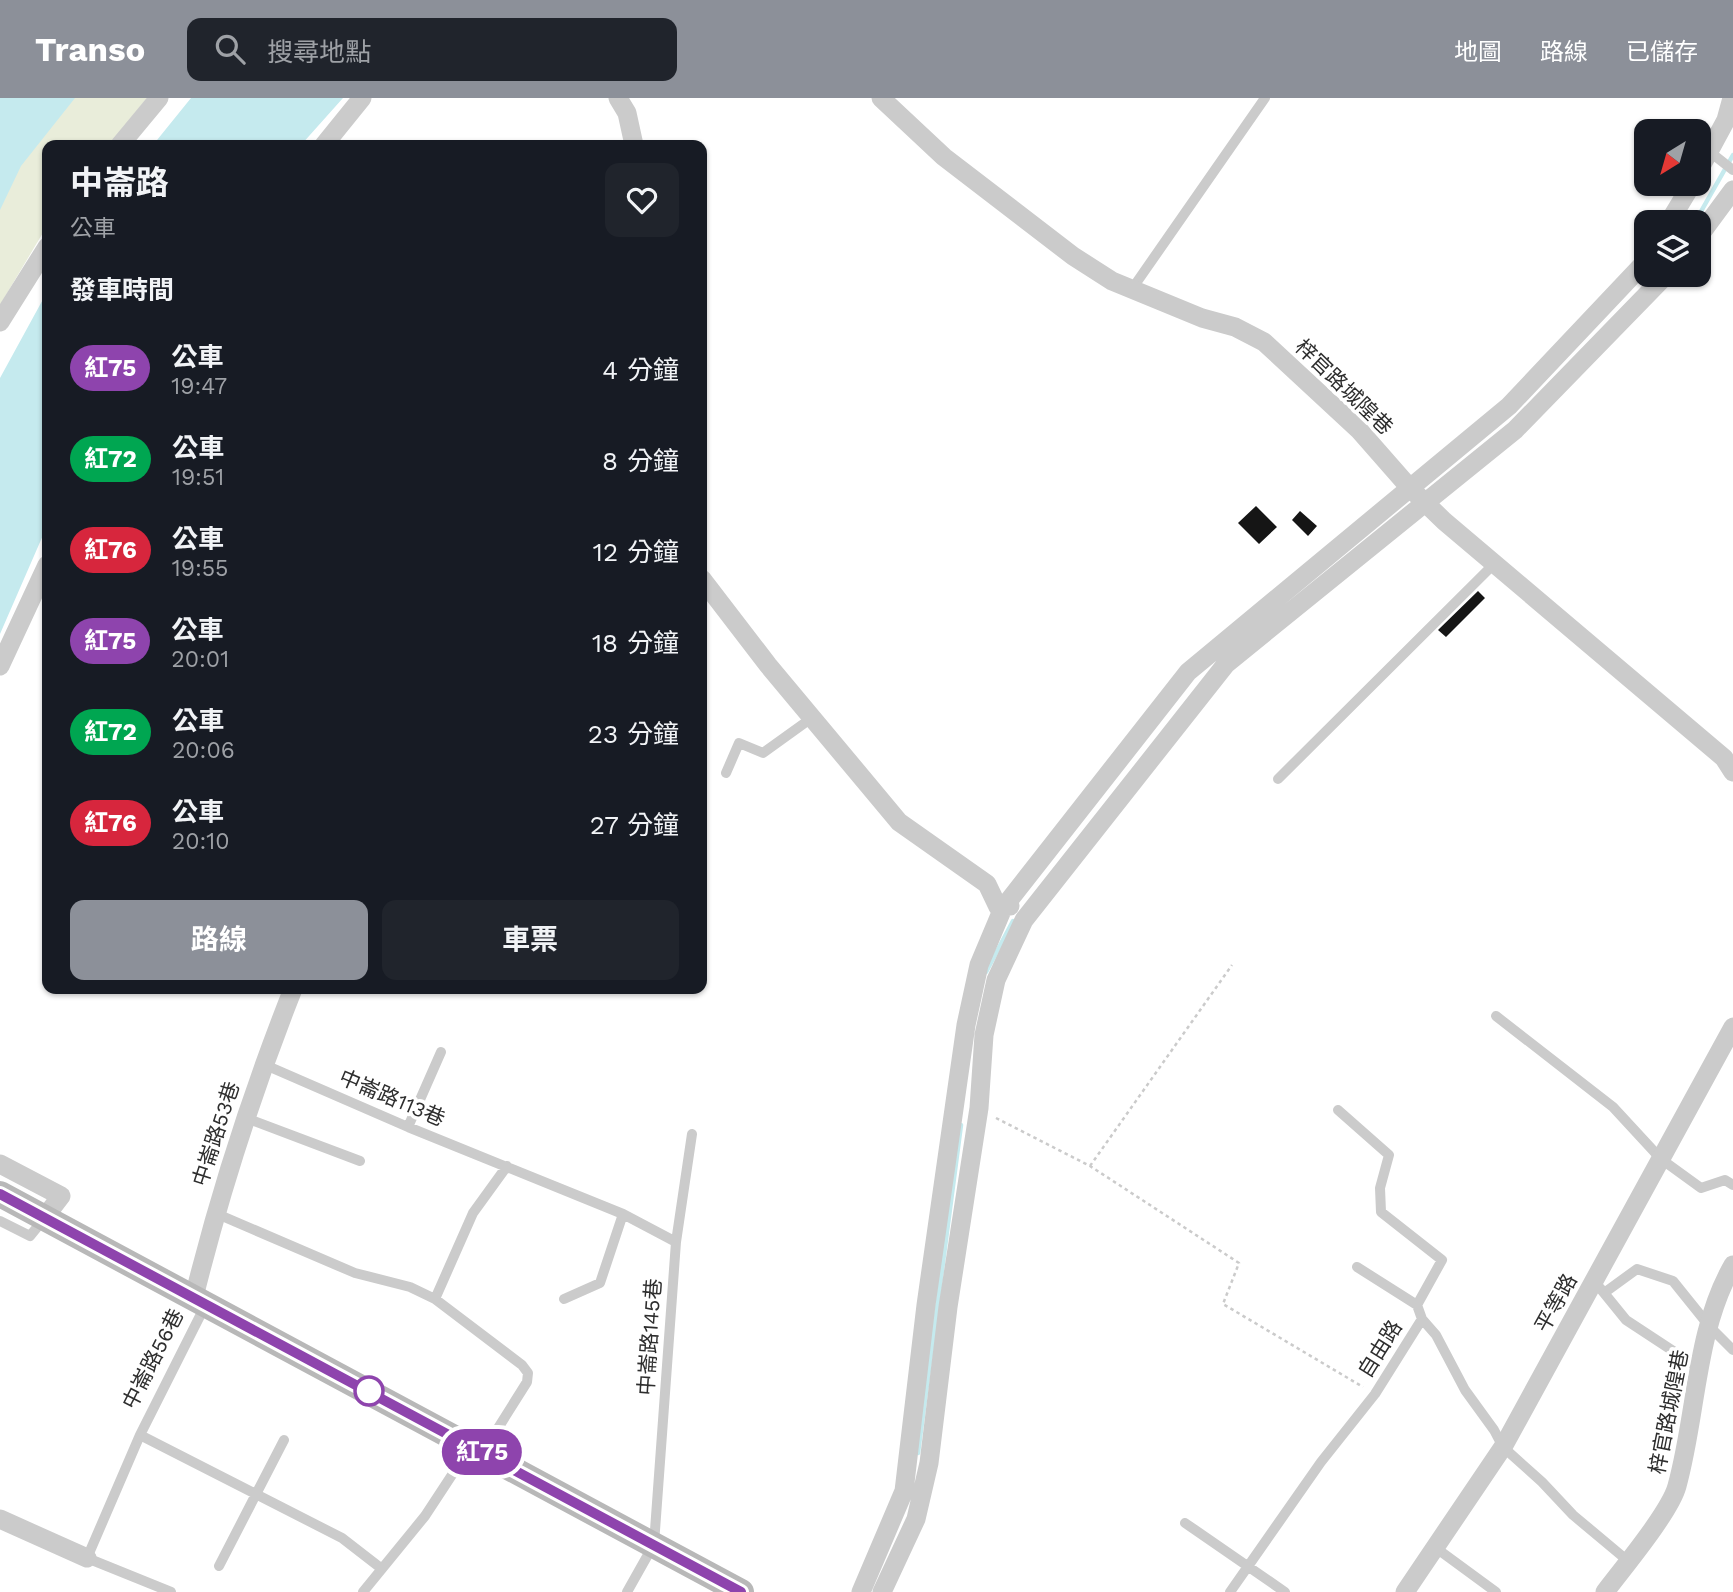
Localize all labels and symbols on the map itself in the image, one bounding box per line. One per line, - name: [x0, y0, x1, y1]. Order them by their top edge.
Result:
- north arrow: [1634, 119, 1712, 196]
- street label: 梓官路城隍巷: [1290, 334, 1398, 439]
- street label: 中崙路113巷: [335, 1064, 449, 1131]
- street label: 中崙路53巷: [187, 1078, 244, 1189]
- street label: 平等路: [1529, 1269, 1582, 1336]
- street label: 中崙路145巷: [633, 1278, 666, 1396]
- street label: 中崙路56巷: [117, 1305, 188, 1413]
- street label: 自由路: [1352, 1315, 1407, 1382]
- street label: 梓官路城隍巷: [1644, 1348, 1693, 1476]
- unlabelled marker: [354, 1376, 384, 1406]
- line badge: 紅75: [442, 1429, 522, 1475]

